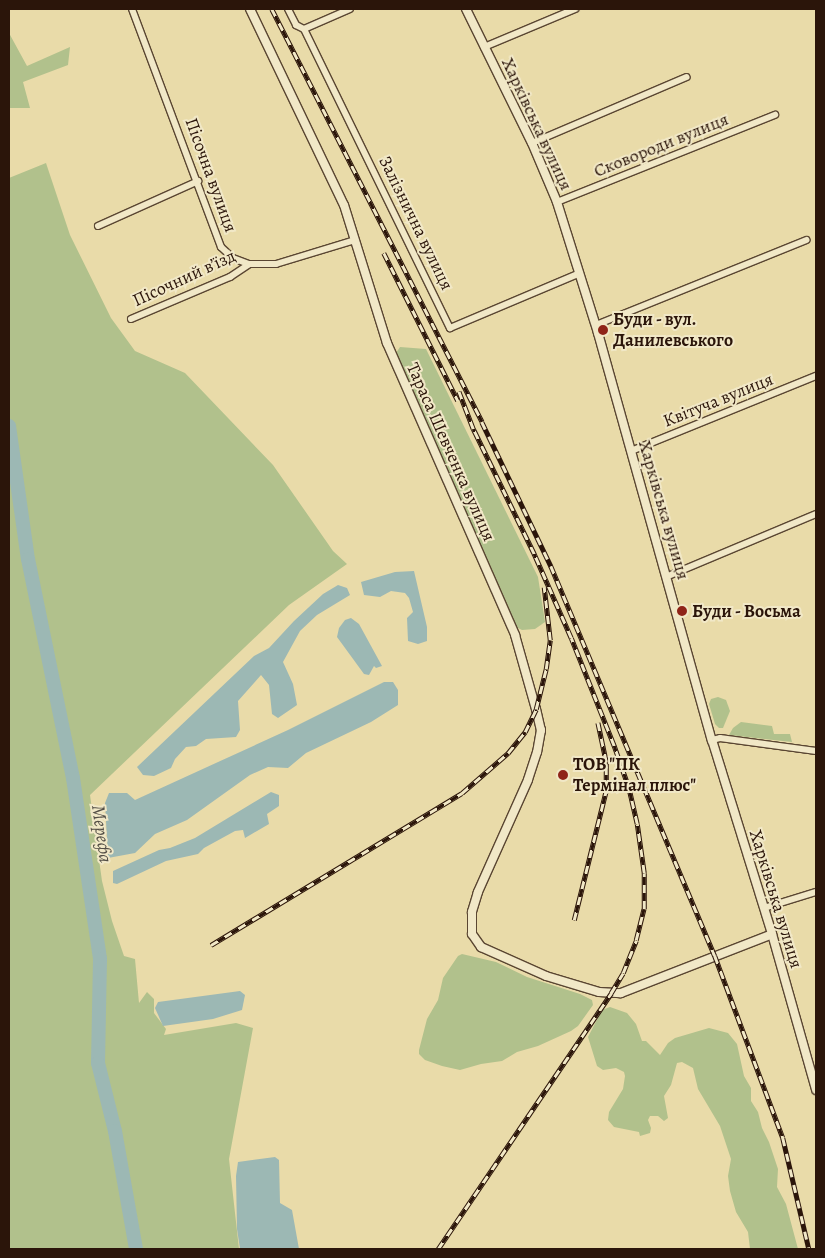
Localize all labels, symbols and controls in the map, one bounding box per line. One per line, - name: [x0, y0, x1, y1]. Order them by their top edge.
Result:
- street label: Харківська вулиця: [497, 54, 577, 194]
- street label: Сковороди вулиця: [591, 108, 731, 182]
- street label: Пісочна вулиця: [180, 115, 242, 235]
- street label: Залізнична вулиця: [374, 152, 458, 294]
- street label: Пісочний в’їзд: [129, 245, 239, 311]
- place label: Буди - вул. Данилевського: [613, 309, 733, 352]
- marker: Буди - вул. Данилевського: [597, 324, 609, 336]
- street label: Тараса Шевченка вулиця: [402, 359, 500, 545]
- street label: Квітуча вулиця: [660, 368, 776, 432]
- street label: Харківська вулиця: [634, 438, 694, 582]
- place label: Буди - Восьма: [692, 600, 802, 622]
- marker: Буди - Восьма: [676, 605, 688, 617]
- place label: ТОВ "ПК Термінал плюс": [573, 754, 696, 796]
- marker: ТОВ "ПК Термінал плюс": [557, 769, 569, 781]
- water label: Мерефа: [86, 804, 116, 864]
- street label: Харківська вулиця: [745, 827, 807, 971]

